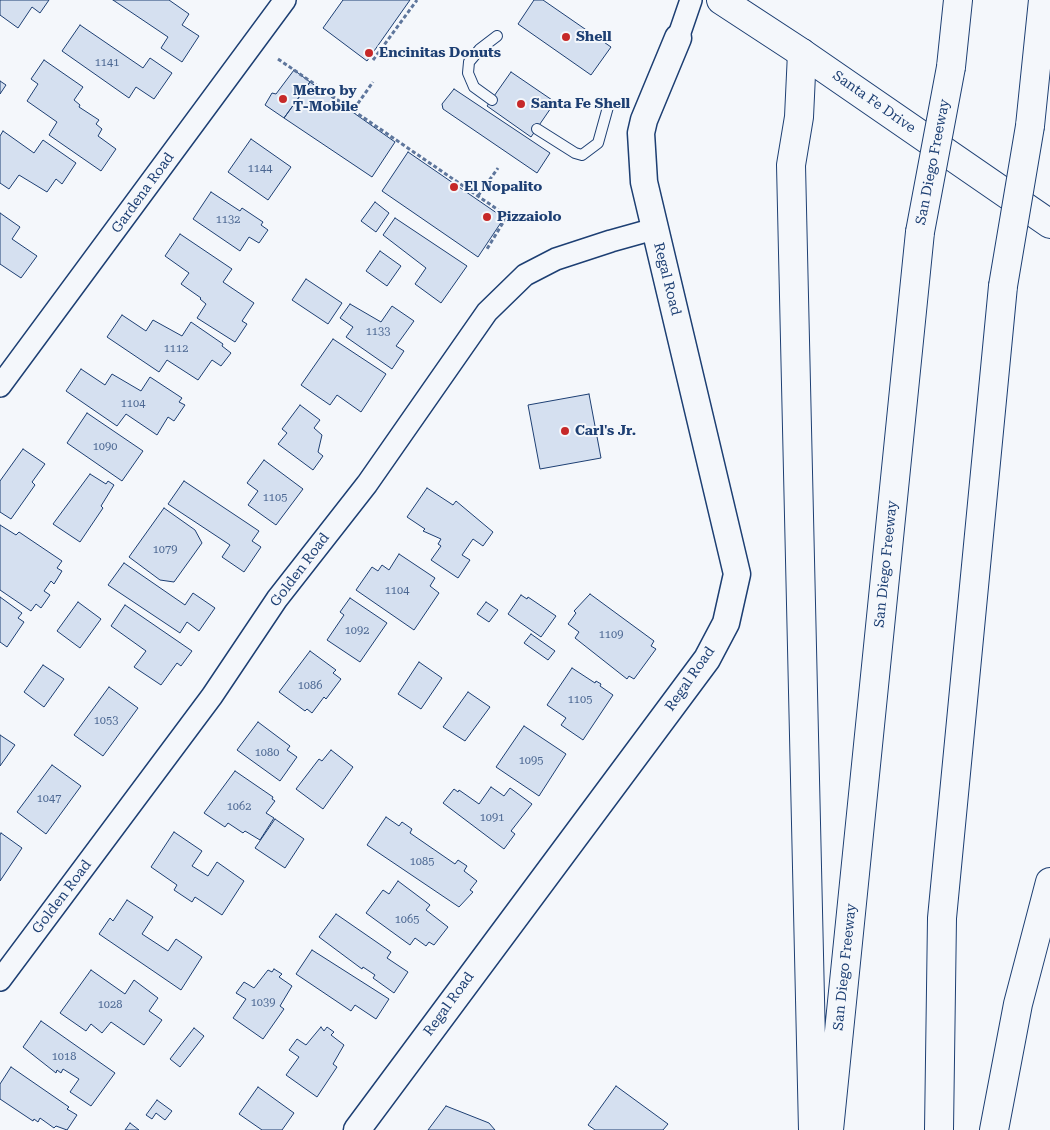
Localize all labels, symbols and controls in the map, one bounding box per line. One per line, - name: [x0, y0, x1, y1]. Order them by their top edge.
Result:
- place label: Shell: [576, 29, 611, 45]
- marker: Shell: [560, 31, 572, 43]
- place label: Encinitas Donuts: [379, 45, 501, 61]
- marker: Encinitas Donuts: [363, 47, 375, 59]
- house number: 1141: [95, 56, 119, 70]
- street label: Santa Fe Drive: [829, 67, 919, 137]
- place label: Metro by T-Mobile: [293, 83, 358, 115]
- marker: Metro by T-Mobile: [277, 93, 289, 105]
- place label: Santa Fe Shell: [531, 96, 630, 112]
- marker: Santa Fe Shell: [515, 98, 527, 110]
- street label: San Diego Freeway: [913, 98, 953, 226]
- street label: Gardena Road: [108, 149, 178, 237]
- house number: 1144: [248, 162, 272, 176]
- place label: El Nopalito: [464, 179, 542, 195]
- marker: El Nopalito: [448, 181, 460, 193]
- place label: Pizzaiolo: [497, 209, 562, 225]
- marker: Pizzaiolo: [481, 211, 493, 223]
- house number: 1132: [216, 213, 240, 227]
- street label: Regal Road: [650, 241, 684, 317]
- house number: 1133: [366, 325, 390, 339]
- house number: 1112: [164, 342, 188, 356]
- house number: 1104: [121, 397, 145, 411]
- place label: Carl's Jr.: [575, 423, 636, 439]
- marker: Carl's Jr.: [559, 425, 571, 437]
- house number: 1090: [93, 440, 117, 454]
- house number: 1105: [263, 491, 287, 505]
- street label: San Diego Freeway: [871, 500, 901, 628]
- street label: Golden Road: [267, 530, 333, 610]
- house number: 1079: [153, 543, 177, 557]
- house number: 1104: [385, 584, 409, 598]
- house number: 1092: [345, 624, 369, 638]
- house number: 1109: [599, 628, 623, 642]
- street label: Regal Road: [662, 644, 718, 714]
- house number: 1086: [298, 679, 322, 693]
- house number: 1105: [568, 693, 592, 707]
- house number: 1053: [94, 714, 118, 728]
- house number: 1080: [255, 746, 279, 760]
- house number: 1095: [519, 754, 543, 768]
- house number: 1047: [37, 792, 61, 806]
- house number: 1062: [227, 800, 251, 814]
- house number: 1091: [480, 811, 504, 825]
- house number: 1085: [410, 855, 434, 869]
- street label: Golden Road: [29, 857, 95, 937]
- street label: San Diego Freeway: [830, 903, 860, 1031]
- house number: 1065: [395, 913, 419, 927]
- street label: Regal Road: [420, 969, 478, 1039]
- house number: 1039: [251, 996, 275, 1010]
- house number: 1028: [98, 998, 122, 1012]
- house number: 1018: [52, 1050, 76, 1064]

